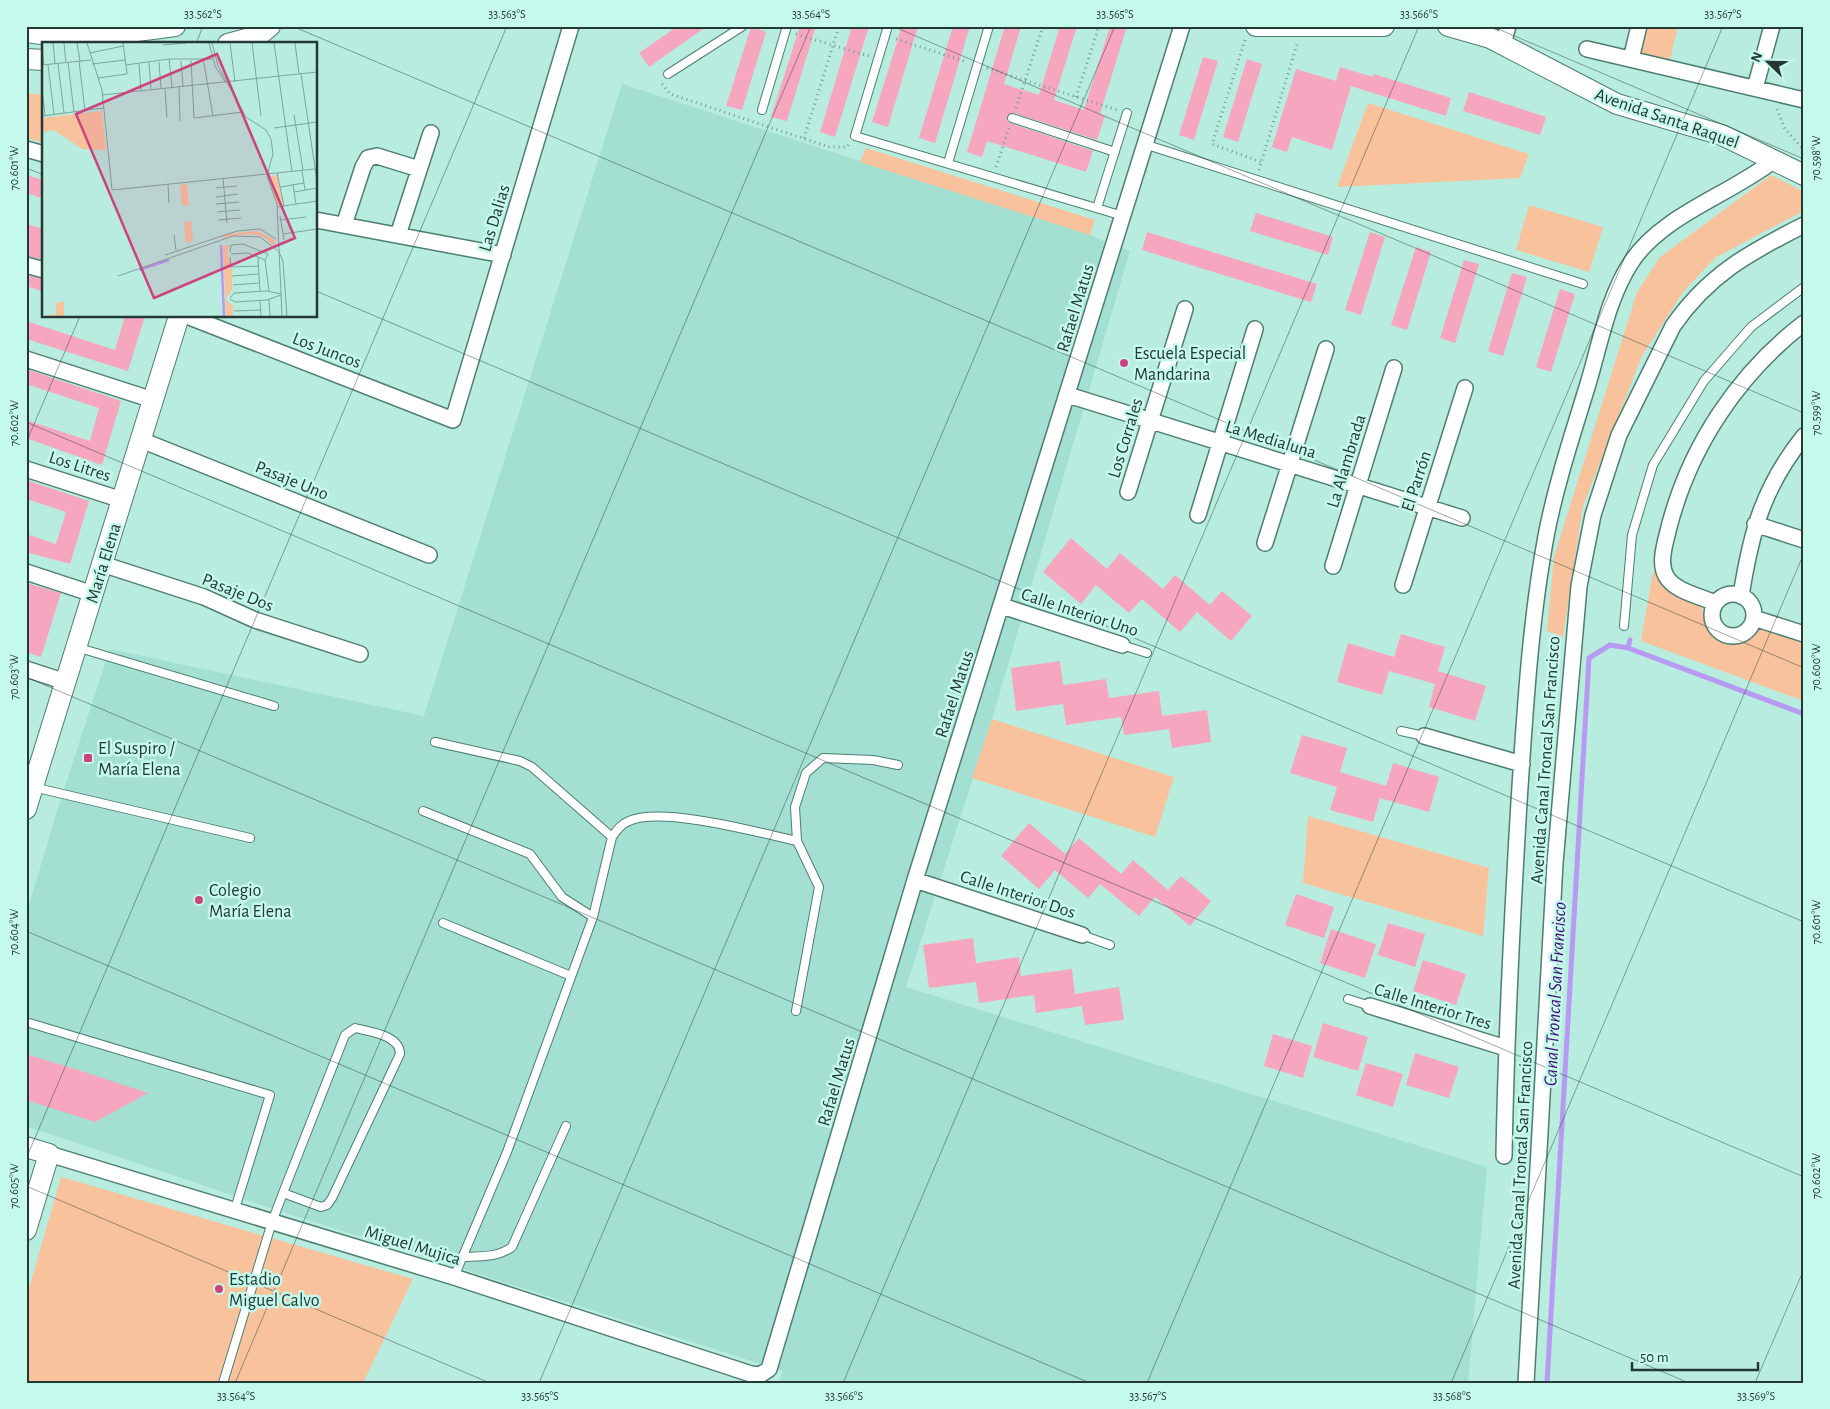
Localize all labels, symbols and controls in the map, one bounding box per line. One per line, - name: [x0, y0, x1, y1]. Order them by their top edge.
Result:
- text: 33.562°S: [184, 8, 222, 20]
- text: 33.563°S: [488, 8, 526, 20]
- text: 33.564°S: [792, 8, 830, 20]
- text: 33.565°S: [1096, 8, 1134, 20]
- text: 33.566°S: [1400, 8, 1438, 20]
- text: 33.567°S: [1704, 8, 1742, 20]
- north arrow: [1742, 38, 1792, 88]
- inset map: [42, 42, 318, 318]
- text: N: [1749, 50, 1765, 65]
- street label: Avenida Santa Raquel: [1592, 86, 1741, 152]
- text: 70.598°W: [1810, 135, 1822, 180]
- text: 70.601°W: [8, 145, 20, 190]
- street label: Las Dalias: [476, 183, 514, 254]
- street label: Rafael Matus: [1054, 262, 1098, 354]
- street label: Los Juncos: [290, 330, 363, 372]
- place label: Escuela Especial Mandarina: [1134, 345, 1246, 384]
- marker: Escuela Especial Mandarina: [1118, 357, 1130, 369]
- text: 70.599°W: [1810, 390, 1822, 435]
- street label: Los Corrales: [1105, 396, 1147, 480]
- text: 70.602°W: [8, 400, 20, 446]
- street label: La Alambrada: [1324, 412, 1370, 510]
- street label: La Medialuna: [1223, 418, 1318, 462]
- street label: Los Litres: [46, 448, 113, 485]
- street label: El Parrón: [1399, 449, 1435, 514]
- street label: Pasaje Uno: [252, 458, 331, 504]
- street label: María Elena: [83, 521, 125, 605]
- street label: Pasaje Dos: [199, 570, 276, 615]
- street label: Calle Interior Uno: [1019, 586, 1141, 640]
- street label: Avenida Canal Troncal San Francisco: [1528, 635, 1564, 885]
- text: 70.600°W: [1810, 643, 1822, 690]
- street label: Rafael Matus: [932, 648, 978, 740]
- text: 70.603°W: [8, 654, 20, 700]
- place label: El Suspiro / María Elena: [98, 740, 181, 779]
- marker: El Suspiro / María Elena: [82, 752, 94, 764]
- street label: Calle Interior Dos: [958, 868, 1078, 922]
- place label: Colegio María Elena: [209, 882, 292, 921]
- marker: Colegio María Elena: [193, 894, 205, 906]
- text: 70.601°W: [1810, 899, 1822, 944]
- water label: Canal Troncal San Francisco: [1541, 901, 1570, 1087]
- text: 70.604°W: [8, 909, 20, 955]
- street label: Calle Interior Tres: [1372, 981, 1493, 1033]
- street label: Rafael Matus: [815, 1036, 859, 1128]
- street label: Avenida Canal Troncal San Francisco: [1505, 1040, 1537, 1290]
- text: 70.602°W: [1810, 1153, 1822, 1199]
- text: 70.605°W: [8, 1163, 20, 1209]
- street label: Miguel Mujica: [363, 1223, 463, 1269]
- place label: Estadio Miguel Calvo: [229, 1271, 320, 1310]
- marker: Estadio Miguel Calvo: [213, 1283, 225, 1295]
- scale bar: [1632, 1339, 1759, 1371]
- text: 50 m: [1640, 1350, 1669, 1365]
- text: 33.564°S: [217, 1390, 255, 1402]
- text: 33.565°S: [521, 1390, 559, 1402]
- text: 33.566°S: [825, 1390, 863, 1402]
- text: 33.567°S: [1129, 1390, 1167, 1402]
- text: 33.568°S: [1433, 1390, 1471, 1402]
- text: 33.569°S: [1737, 1390, 1775, 1402]

